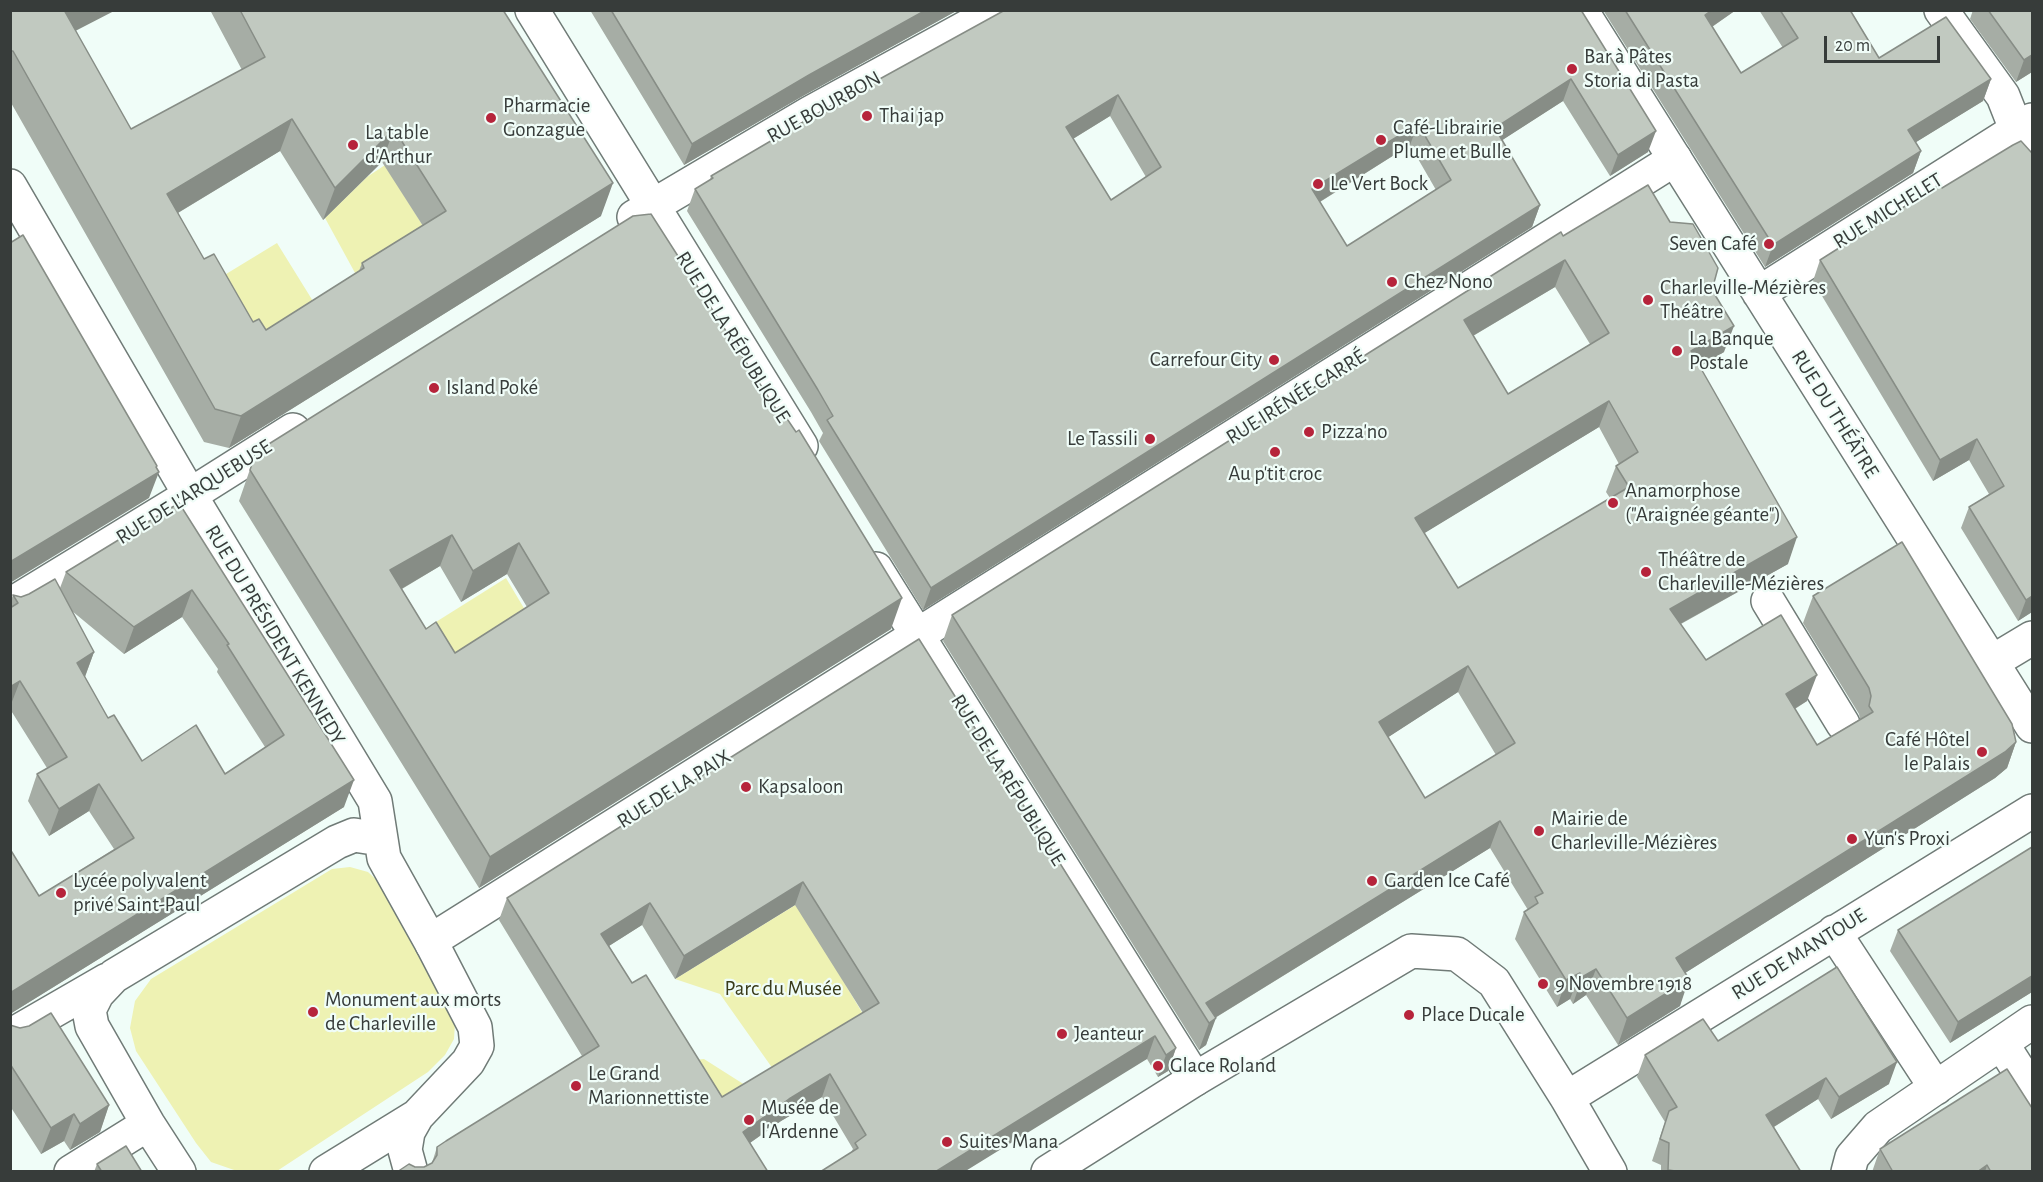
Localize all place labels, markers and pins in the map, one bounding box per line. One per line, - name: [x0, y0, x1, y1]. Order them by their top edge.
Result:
- place label: Bar à Pâtes Storia di Pasta: [1584, 44, 1699, 94]
- marker: Bar à Pâtes Storia di Pasta: [1565, 62, 1579, 76]
- place label: Pharmacie Gonzague: [503, 93, 590, 143]
- place label: Thai jap: [879, 103, 944, 129]
- marker: Thai jap: [860, 109, 874, 123]
- marker: Pharmacie Gonzague: [484, 111, 498, 125]
- place label: Café-Librairie Plume et Bulle: [1393, 115, 1511, 165]
- place label: La table d'Arthur: [365, 120, 432, 170]
- marker: Café-Librairie Plume et Bulle: [1374, 133, 1388, 147]
- marker: La table d'Arthur: [346, 138, 360, 152]
- place label: Le Vert Bock: [1330, 171, 1428, 197]
- marker: Le Vert Bock: [1311, 177, 1325, 191]
- place label: Seven Café: [1669, 231, 1757, 257]
- marker: Seven Café: [1762, 237, 1776, 251]
- place label: Chez Nono: [1404, 269, 1493, 295]
- marker: Chez Nono: [1385, 275, 1399, 289]
- place label: Charleville-Mézières Théâtre: [1660, 275, 1826, 325]
- marker: Charleville-Mézières Théâtre: [1641, 293, 1655, 307]
- place label: La Banque Postale: [1689, 326, 1774, 376]
- marker: La Banque Postale: [1670, 344, 1684, 358]
- place label: Carrefour City: [1150, 347, 1262, 373]
- marker: Carrefour City: [1267, 353, 1281, 367]
- place label: Island Poké: [446, 375, 538, 401]
- marker: Island Poké: [427, 381, 441, 395]
- place label: Pizza'no: [1321, 419, 1388, 445]
- marker: Pizza'no: [1302, 425, 1316, 439]
- place label: Le Tassili: [1067, 426, 1138, 452]
- marker: Le Tassili: [1143, 432, 1157, 446]
- marker: Au p'tit croc: [1268, 445, 1282, 459]
- place label: Au p'tit croc: [1228, 461, 1322, 487]
- place label: Anamorphose ("Araignée géante"): [1625, 478, 1781, 528]
- marker: Anamorphose ("Araignée géante"): [1606, 496, 1620, 510]
- place label: Théâtre de Charleville-Mézières: [1658, 547, 1824, 597]
- marker: Théâtre de Charleville-Mézières: [1639, 565, 1653, 579]
- place label: Café Hôtel le Palais: [1885, 727, 1970, 777]
- marker: Café Hôtel le Palais: [1975, 745, 1989, 759]
- place label: Kapsaloon: [758, 774, 844, 800]
- marker: Kapsaloon: [739, 780, 753, 794]
- place label: Mairie de Charleville-Mézières: [1551, 806, 1717, 856]
- marker: Mairie de Charleville-Mézières: [1532, 824, 1546, 838]
- place label: Yun's Proxi: [1864, 826, 1950, 852]
- marker: Yun's Proxi: [1845, 832, 1859, 846]
- place label: Lycée polyvalent privé Saint-Paul: [73, 868, 207, 918]
- place label: Garden Ice Café: [1384, 868, 1510, 894]
- marker: Garden Ice Café: [1365, 874, 1379, 888]
- marker: Lycée polyvalent privé Saint-Paul: [54, 886, 68, 900]
- place label: 9 Novembre 1918: [1555, 971, 1692, 997]
- marker: 9 Novembre 1918: [1536, 977, 1550, 991]
- place label: Monument aux morts de Charleville: [325, 987, 501, 1037]
- place label: Place Ducale: [1421, 1002, 1525, 1028]
- marker: Monument aux morts de Charleville: [306, 1005, 320, 1019]
- marker: Place Ducale: [1402, 1008, 1416, 1022]
- place label: Jeanteur: [1074, 1021, 1143, 1047]
- marker: Jeanteur: [1055, 1027, 1069, 1041]
- place label: Glace Roland: [1170, 1053, 1276, 1079]
- marker: Glace Roland: [1151, 1059, 1165, 1073]
- place label: Le Grand Marionnettiste: [588, 1061, 709, 1111]
- marker: Le Grand Marionnettiste: [569, 1079, 583, 1093]
- place label: Musée de l'Ardenne: [761, 1095, 839, 1145]
- marker: Musée de l'Ardenne: [742, 1113, 756, 1127]
- place label: Suites Mana: [959, 1129, 1058, 1155]
- marker: Suites Mana: [940, 1135, 954, 1149]

